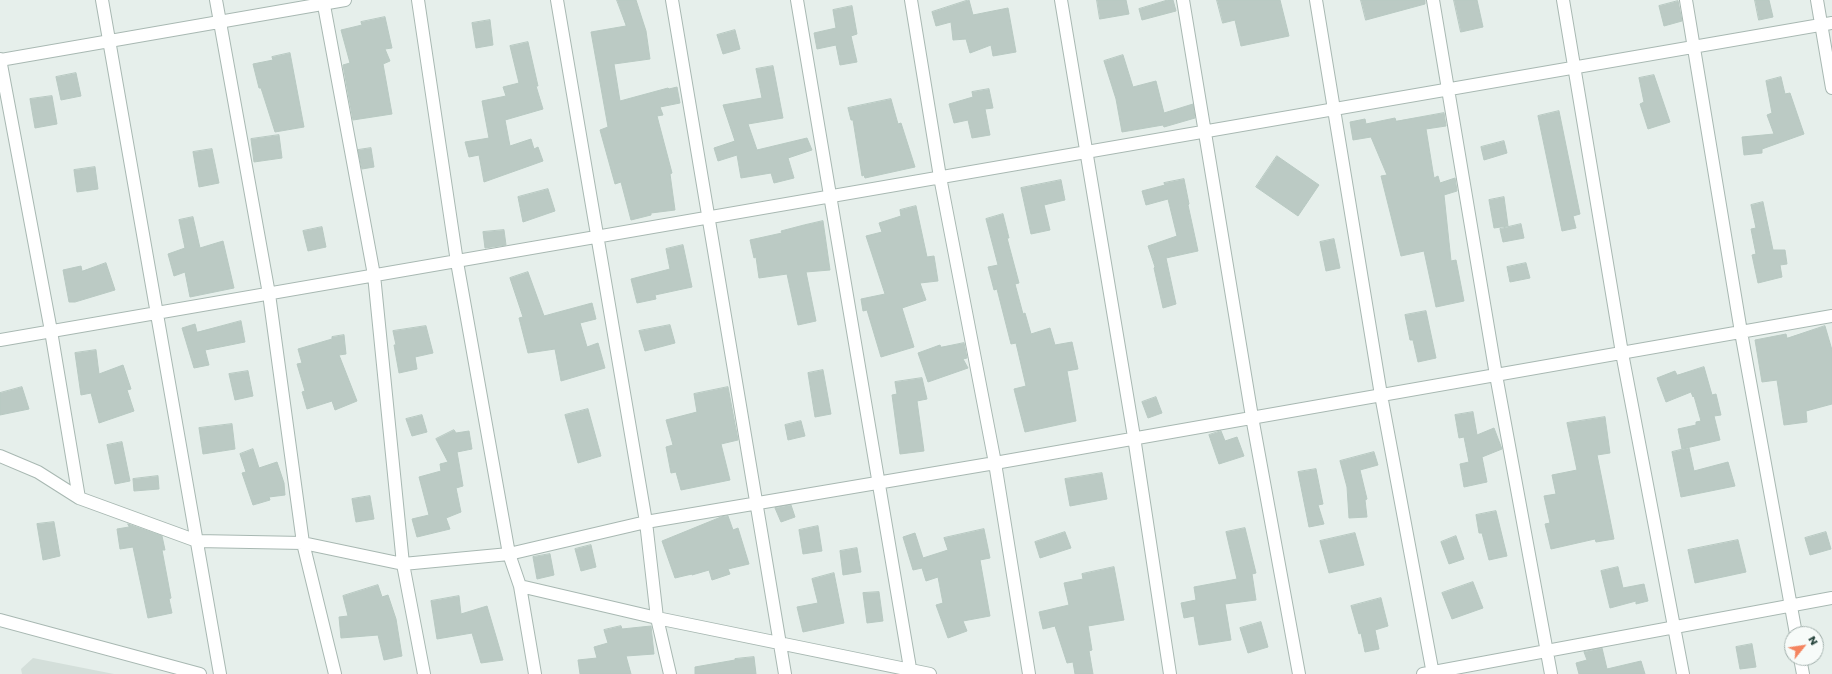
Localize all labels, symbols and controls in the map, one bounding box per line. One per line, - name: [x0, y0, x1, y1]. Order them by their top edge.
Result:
- north arrow: [1784, 626, 1824, 666]
- text: N: [1805, 633, 1823, 648]

